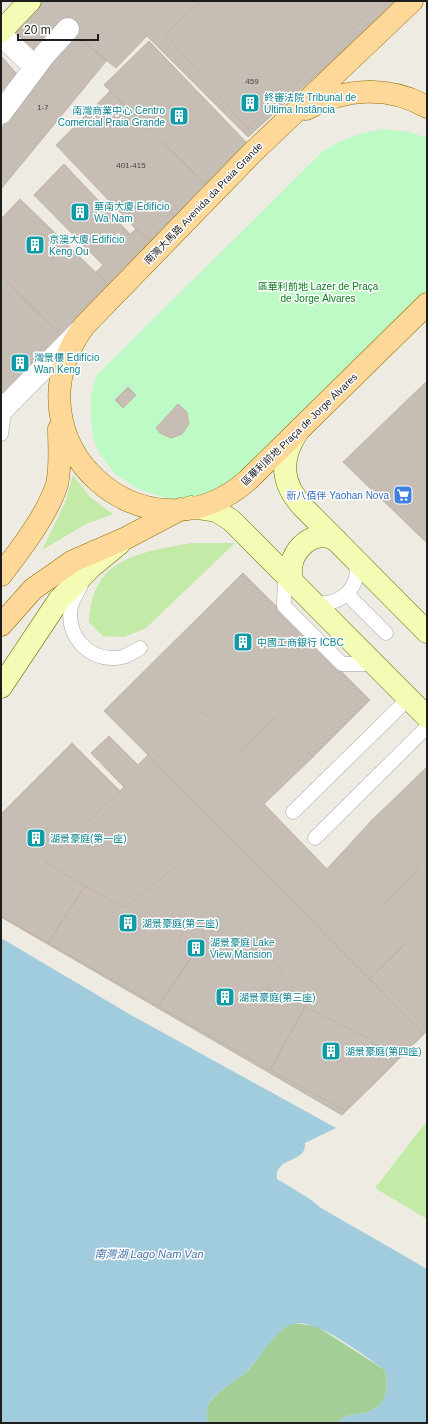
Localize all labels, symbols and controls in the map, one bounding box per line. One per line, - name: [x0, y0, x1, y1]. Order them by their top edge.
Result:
- scale bar: [18, 16, 98, 42]
- text: 20 m: [24, 23, 51, 37]
- house number: 459: [245, 77, 259, 86]
- building icon: 終審法院 Tribunal de Última Instância: [239, 92, 261, 114]
- place label: 終審法院 Tribunal de Última Instância: [264, 92, 357, 115]
- house number: 1-7: [37, 103, 49, 112]
- place label: 南灣商業中心 Centro Comercial Praia Grande: [58, 105, 165, 128]
- building icon: 南灣商業中心 Centro Comercial Praia Grande: [168, 105, 190, 127]
- street label: 南灣大馬路 Avenida da Praia Grande: [142, 140, 265, 266]
- house number: 401-415: [116, 161, 146, 170]
- building icon: 華南大廈 Edifício Wa Nam: [69, 201, 91, 223]
- place label: 華南大廈 Edifício Wa Nam: [94, 201, 170, 224]
- building icon: 京澳大廈 Edifício Keng Ou: [24, 234, 46, 256]
- place label: 京澳大廈 Edifício Keng Ou: [49, 234, 125, 257]
- park label: 區華利前地 Lazer de Praça de Jorge Álvares: [258, 281, 379, 304]
- building icon: 灣景樓 Edifício Wan Keng: [9, 352, 31, 374]
- place label: 灣景樓 Edifício Wan Keng: [34, 352, 100, 375]
- street label: 區華利前地 Praça de Jorge Álvares: [238, 370, 360, 488]
- supermarket icon: 新八佰伴 Yaohan Nova: [392, 484, 414, 506]
- place label: 新八佰伴 Yaohan Nova: [286, 490, 389, 501]
- building icon: 中國工商銀行 ICBC: [232, 631, 254, 653]
- place label: 中國工商銀行 ICBC: [257, 637, 344, 648]
- building icon: 湖景豪庭(第一座): [25, 827, 47, 849]
- place label: 湖景豪庭(第一座): [50, 833, 127, 844]
- building icon: 湖景豪庭(第二座): [117, 912, 139, 934]
- place label: 湖景豪庭(第二座): [142, 918, 219, 929]
- building icon: 湖景豪庭 Lake View Mansion: [185, 937, 207, 959]
- place label: 湖景豪庭 Lake View Mansion: [210, 937, 275, 960]
- building icon: 湖景豪庭(第三座): [214, 986, 236, 1008]
- place label: 湖景豪庭(第三座): [239, 992, 316, 1003]
- building icon: 湖景豪庭(第四座): [320, 1040, 342, 1062]
- place label: 湖景豪庭(第四座): [345, 1046, 422, 1057]
- water label: 南灣湖 Lago Nam Van: [94, 1248, 204, 1260]

